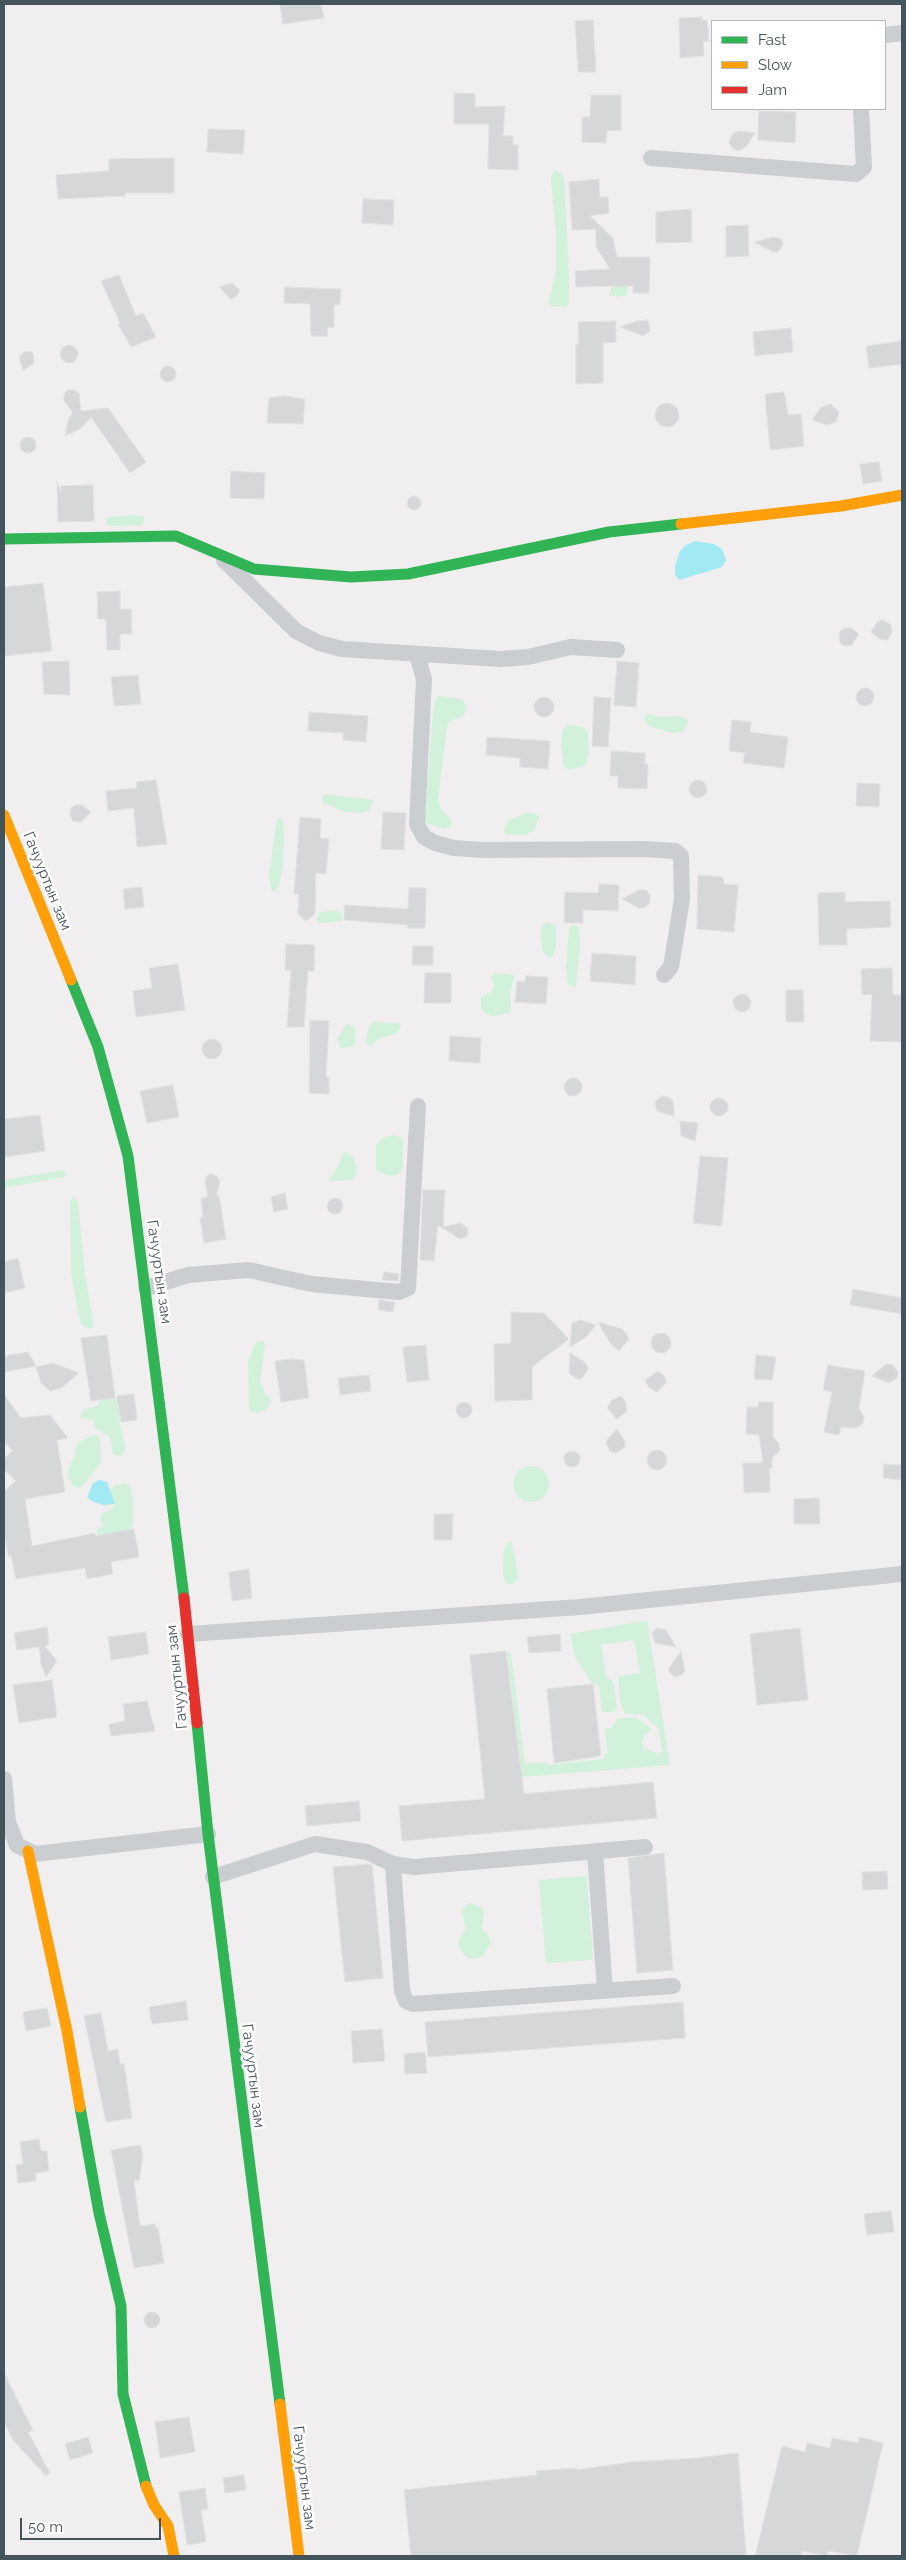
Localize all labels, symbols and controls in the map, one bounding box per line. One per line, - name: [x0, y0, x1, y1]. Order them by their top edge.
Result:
- legend: [711, 20, 886, 110]
- text: Fast: [758, 31, 786, 49]
- text: Slow: [758, 56, 792, 74]
- text: Jam: [758, 81, 787, 99]
- street label: Гачууртын зам: [19, 829, 75, 933]
- street label: Гачууртын зам: [143, 1219, 175, 1325]
- street label: Гачууртын зам: [163, 1624, 191, 1730]
- street label: Гачууртын зам: [238, 2023, 268, 2129]
- street label: Гачууртын зам: [289, 2425, 319, 2531]
- scale bar: [22, 2508, 164, 2540]
- text: 50 m: [28, 2518, 63, 2536]

